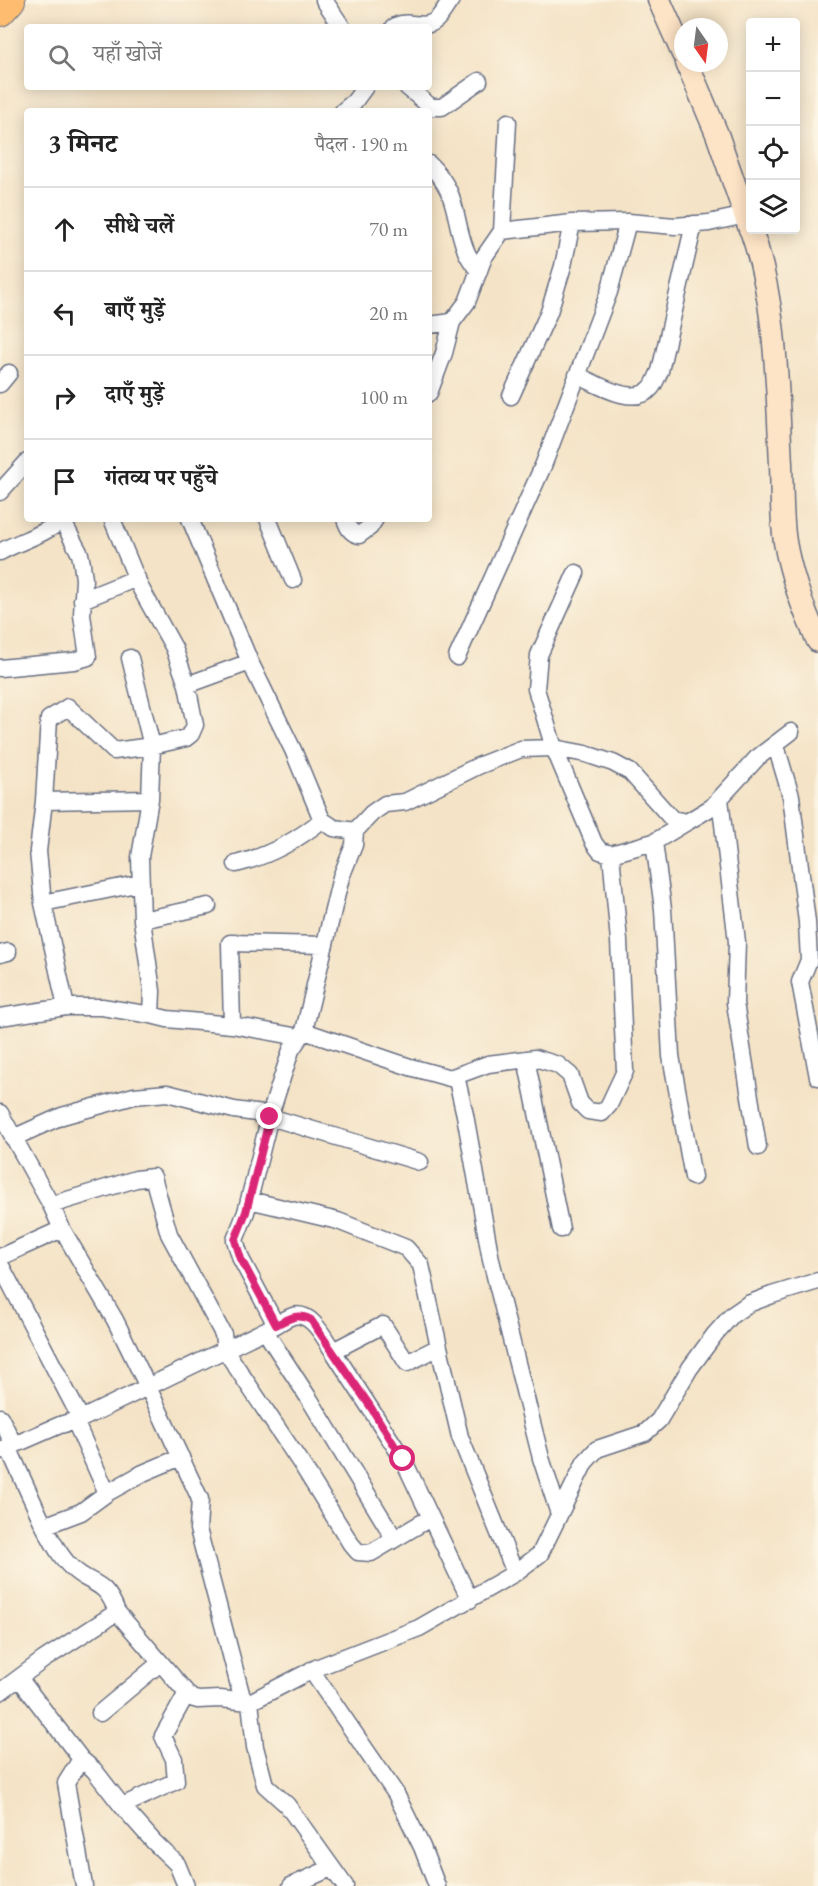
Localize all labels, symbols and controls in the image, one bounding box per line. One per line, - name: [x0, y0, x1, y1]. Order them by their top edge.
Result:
- north arrow: [674, 18, 728, 72]
- map controls: [746, 18, 800, 234]
- button: +: [746, 18, 800, 72]
- search box: [24, 24, 432, 90]
- text: यहाँ खोजें: [93, 39, 162, 68]
- icon: search: [45, 41, 78, 74]
- button: −: [746, 72, 800, 126]
- text: 3 मिनट: [48, 126, 117, 160]
- button: locate: [746, 126, 800, 180]
- text: पैदल · 190 m: [315, 131, 408, 157]
- button: layers: [746, 180, 800, 234]
- text: सीधे चलें: [105, 211, 174, 240]
- icon: ahead: [48, 213, 81, 246]
- text: 70 m: [369, 216, 408, 242]
- text: बाएँ मुड़ें: [105, 295, 165, 324]
- icon: left: [48, 297, 81, 330]
- text: 20 m: [369, 300, 408, 326]
- text: दाएँ मुड़ें: [105, 379, 164, 408]
- icon: right: [48, 381, 81, 414]
- text: 100 m: [360, 384, 408, 410]
- text: गंतव्य पर पहुँचे: [105, 463, 217, 492]
- icon: arrive: [48, 465, 81, 498]
- route end: [256, 1103, 282, 1129]
- route start: [389, 1445, 415, 1471]

